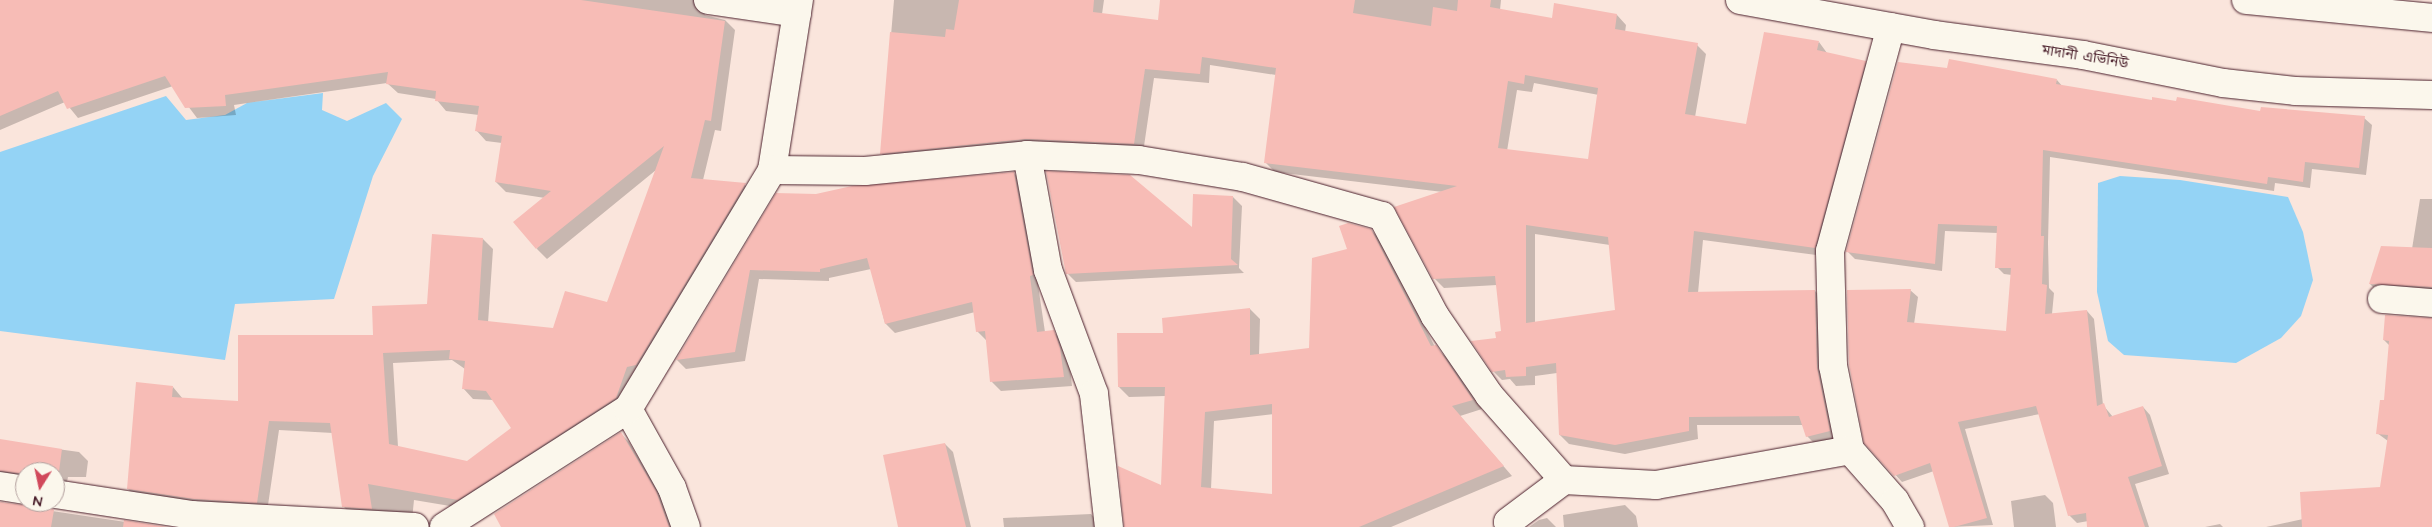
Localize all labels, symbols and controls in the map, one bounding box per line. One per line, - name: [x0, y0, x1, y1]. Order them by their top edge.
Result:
- street label: মাদানী এভিনিউ: [2041, 42, 2129, 72]
- north arrow: [15, 462, 65, 512]
- text: N: [32, 490, 44, 511]

